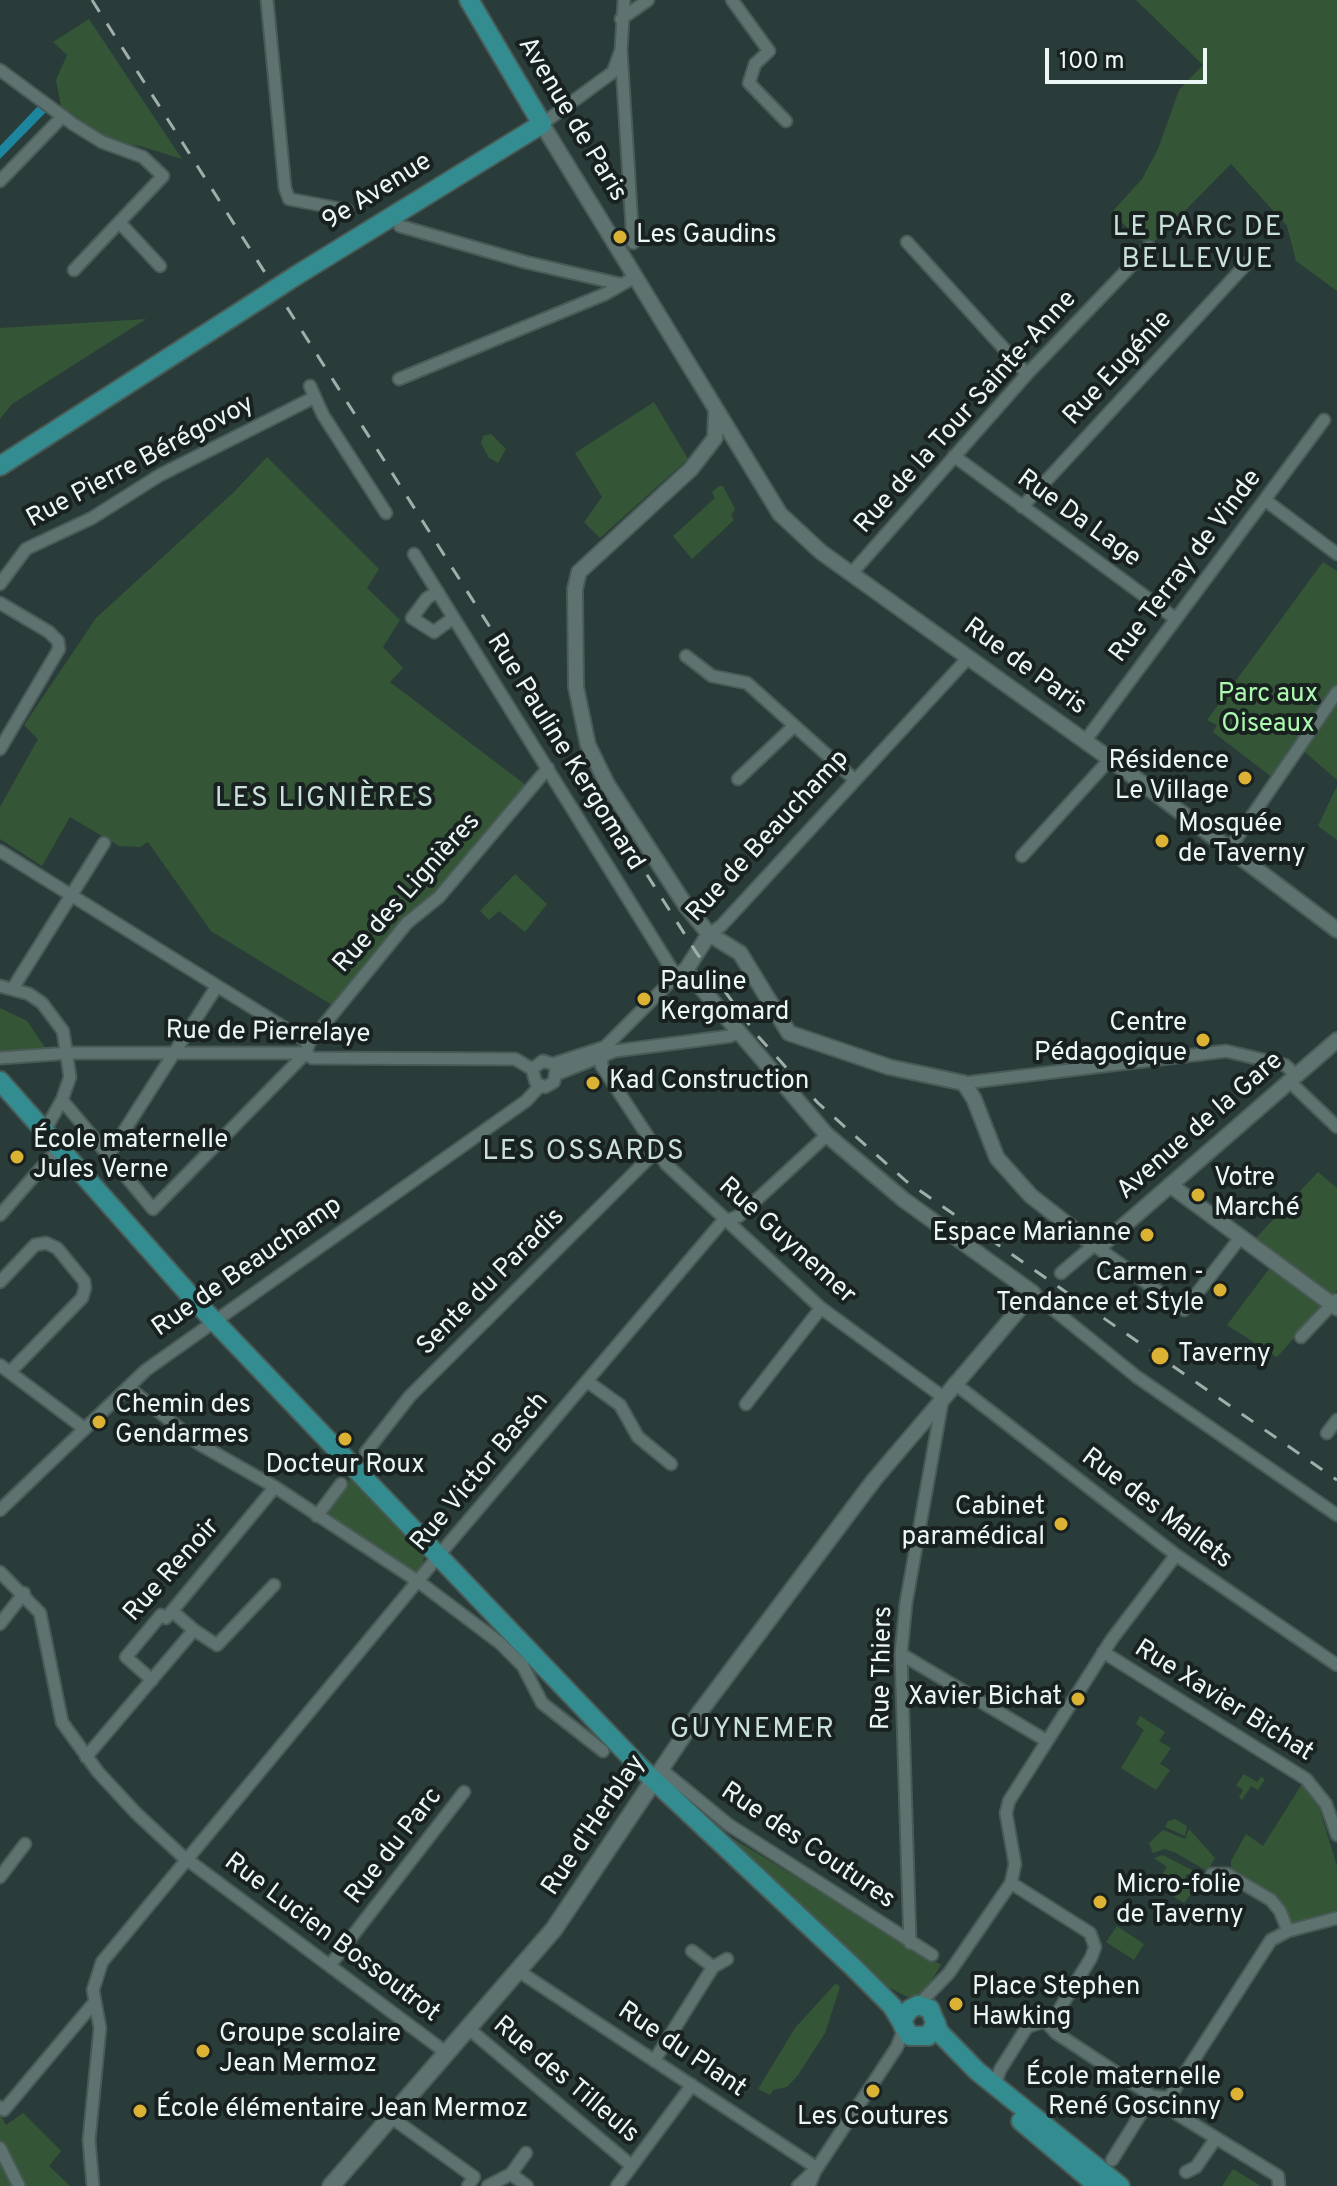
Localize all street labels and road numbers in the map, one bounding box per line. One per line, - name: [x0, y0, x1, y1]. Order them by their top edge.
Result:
- street label: Avenue de Paris: [510, 32, 632, 208]
- street label: 9e Avenue: [318, 147, 438, 239]
- street label: Rue de la Tour Sainte-Anne: [849, 285, 1085, 541]
- street label: Rue Eugénie: [1058, 305, 1180, 433]
- street label: Rue Pierre Bérégovoy: [22, 390, 260, 536]
- street label: Rue Terray de Vinde: [1104, 464, 1270, 670]
- street label: Rue Da Lage: [1010, 465, 1146, 575]
- street label: Rue de Paris: [956, 613, 1092, 723]
- street label: Rue Pauline Kergomard: [478, 629, 650, 877]
- street label: Rue de Beauchamp: [681, 744, 857, 930]
- street label: Rue des Lignières: [328, 807, 488, 981]
- street label: Rue de Pierrelaye: [165, 1017, 371, 1051]
- street label: Avenue de la Gare: [1112, 1046, 1290, 1208]
- street label: Rue Guynemer: [711, 1172, 861, 1312]
- street label: Rue de Beauchamp: [147, 1191, 349, 1345]
- street label: Sente du Paradis: [412, 1203, 572, 1363]
- street label: Rue Victor Basch: [405, 1387, 557, 1559]
- street label: Rue des Mallets: [1074, 1443, 1238, 1577]
- street label: Rue Renoir: [118, 1513, 228, 1629]
- street label: Rue Thiers: [867, 1606, 901, 1730]
- street label: Rue Xavier Bichat: [1128, 1634, 1318, 1770]
- street label: Rue d'Herblay: [537, 1750, 653, 1902]
- street label: Rue des Coutures: [714, 1777, 900, 1917]
- street label: Rue du Parc: [340, 1783, 450, 1911]
- street label: Rue Lucien Bossoutrot: [217, 1848, 445, 2030]
- street label: Rue du Plant: [611, 1997, 751, 2105]
- street label: Rue des Tilleuls: [486, 2011, 644, 2151]

